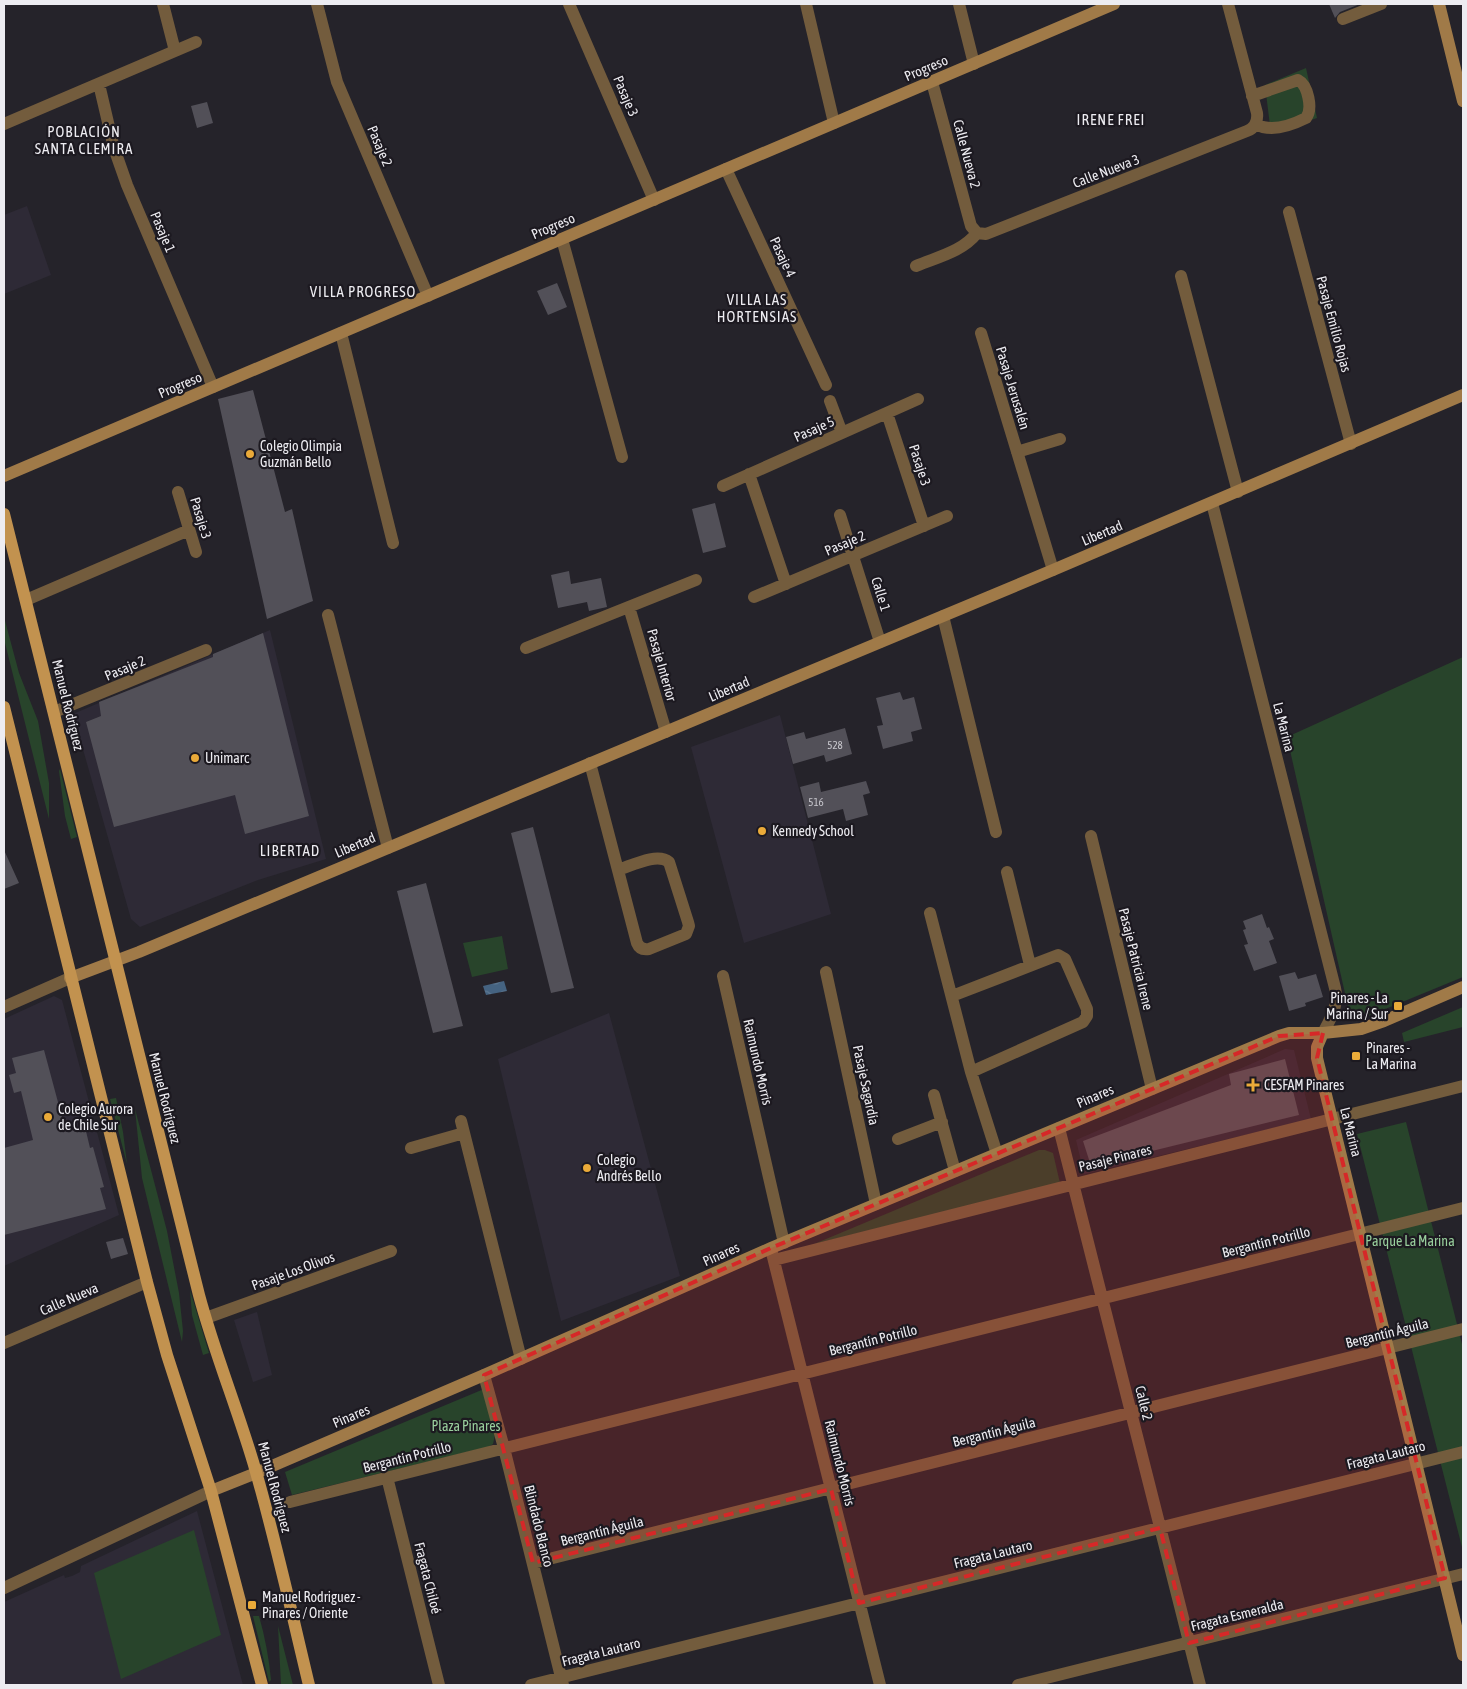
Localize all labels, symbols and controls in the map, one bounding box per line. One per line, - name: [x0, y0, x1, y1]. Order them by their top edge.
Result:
- street label: Progreso: [902, 52, 950, 84]
- street label: Pasaje 3: [610, 73, 642, 119]
- district label: IRENE FREI: [1077, 111, 1145, 128]
- street label: Calle Nueva 2: [950, 118, 984, 190]
- district label: POBLACIÓN SANTA CLEMIRA: [35, 123, 133, 157]
- street label: Pasaje 2: [364, 123, 396, 169]
- street label: Calle Nueva 3: [1070, 151, 1142, 191]
- street label: Pasaje 1: [147, 209, 179, 255]
- street label: Progreso: [529, 210, 577, 242]
- street label: Pasaje 4: [767, 234, 799, 280]
- street label: Pasaje Emilio Rojas: [1313, 274, 1355, 374]
- district label: VILLA PROGRESO: [310, 283, 416, 300]
- district label: VILLA LAS HORTENSIAS: [717, 291, 797, 325]
- street label: Pasaje Jerusalén: [993, 345, 1033, 431]
- street label: Progreso: [156, 369, 204, 401]
- street label: Pasaje 5: [791, 413, 837, 445]
- place label: Colegio Olimpia Guzmán Bello: [260, 438, 342, 470]
- street label: Pasaje 3: [906, 442, 934, 488]
- marker: Colegio Olimpia Guzmán Bello: [244, 448, 256, 460]
- street label: Pasaje 3: [187, 495, 215, 541]
- street label: Libertad: [1079, 517, 1125, 549]
- street label: Pasaje 2: [822, 527, 868, 559]
- street label: Calle 1: [868, 575, 894, 613]
- street label: Pasaje Interior: [644, 627, 680, 704]
- street label: Pasaje 2: [102, 652, 148, 684]
- street label: Manuel Rodríguez: [49, 658, 87, 752]
- street label: Libertad: [706, 673, 752, 705]
- street label: La Marina: [1270, 701, 1298, 753]
- house number: 528: [827, 739, 843, 751]
- place label: Unimarc: [205, 750, 250, 766]
- marker: Unimarc: [189, 752, 201, 764]
- house number: 516: [808, 796, 824, 808]
- place label: Kennedy School: [772, 823, 854, 839]
- marker: Kennedy School: [756, 825, 768, 837]
- street label: Libertad: [332, 829, 378, 861]
- district label: LIBERTAD: [260, 842, 320, 859]
- street label: Pasaje Patricia Irene: [1116, 906, 1156, 1012]
- place label: Pinares - La Marina / Sur: [1326, 990, 1389, 1022]
- marker: Pinares - La Marina / Sur: [1392, 1000, 1404, 1012]
- street label: Raimundo Morris: [740, 1017, 776, 1107]
- place label: Pinares - La Marina: [1366, 1040, 1416, 1072]
- street label: Pasaje Sagardía: [850, 1044, 882, 1126]
- marker: Pinares - La Marina: [1350, 1050, 1362, 1062]
- street label: Manuel Rodríguez: [146, 1051, 184, 1145]
- place label: CESFAM Pinares: [1264, 1077, 1344, 1093]
- marker: CESFAM Pinares: [1246, 1078, 1260, 1092]
- street label: Pinares: [1074, 1081, 1116, 1111]
- place label: Colegio Aurora de Chile Sur: [58, 1101, 133, 1133]
- street label: La Marina: [1337, 1106, 1365, 1158]
- marker: Colegio Aurora de Chile Sur: [42, 1111, 54, 1123]
- street label: Pasaje Pinares: [1077, 1141, 1153, 1175]
- place label: Colegio Andrés Bello: [597, 1152, 661, 1184]
- marker: Colegio Andrés Bello: [581, 1162, 593, 1174]
- street label: Bergantín Potrillo: [1220, 1223, 1312, 1261]
- park label: Parque La Marina: [1365, 1233, 1455, 1249]
- street label: Pinares: [700, 1239, 742, 1269]
- street label: Pasaje Los Olivos: [249, 1249, 337, 1293]
- street label: Calle Nueva: [37, 1280, 101, 1318]
- street label: Bergantín Águila: [1344, 1315, 1430, 1351]
- street label: Bergantín Potrillo: [827, 1321, 919, 1359]
- street label: Calle 2: [1132, 1384, 1156, 1422]
- street label: Pinares: [330, 1401, 372, 1431]
- street label: Bergantín Águila: [951, 1414, 1037, 1450]
- park label: Plaza Pinares: [431, 1418, 501, 1434]
- street label: Raimundo Morris: [822, 1418, 858, 1508]
- street label: Bergantín Potrillo: [361, 1438, 453, 1476]
- street label: Fragata Lautaro: [1345, 1438, 1427, 1472]
- street label: Manuel Rodríguez: [255, 1440, 295, 1534]
- street label: Blindado Blanco: [521, 1483, 557, 1569]
- street label: Bergantín Águila: [559, 1513, 645, 1549]
- street label: Fragata Lautaro: [952, 1537, 1034, 1571]
- street label: Fragata Chiloé: [411, 1541, 445, 1615]
- place label: Manuel Rodriguez - Pinares / Oriente: [262, 1589, 361, 1621]
- street label: Fragata Esmeralda: [1189, 1596, 1285, 1634]
- marker: Manuel Rodriguez - Pinares / Oriente: [246, 1599, 258, 1611]
- street label: Fragata Lautaro: [560, 1635, 642, 1669]

